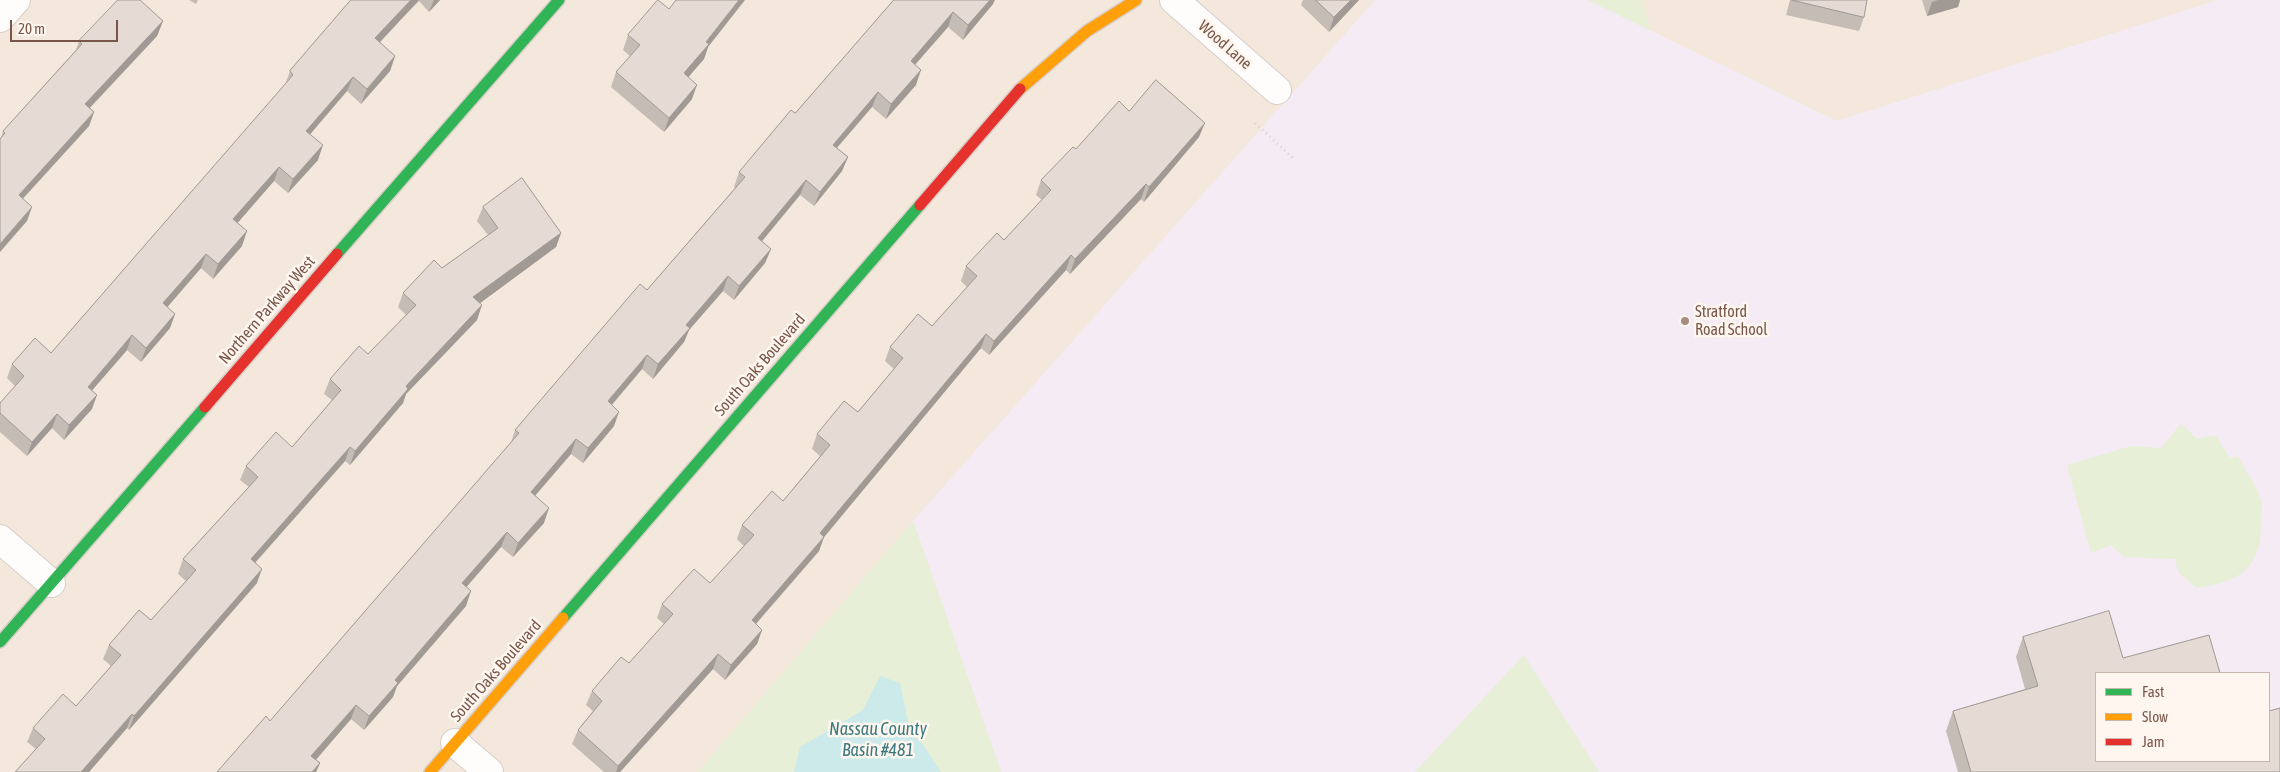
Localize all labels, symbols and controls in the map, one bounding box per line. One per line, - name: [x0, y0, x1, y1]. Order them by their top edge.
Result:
- scale bar: [12, 10, 120, 42]
- street label: Wood Lane: [1194, 17, 1256, 73]
- text: 20 m: [18, 20, 45, 37]
- street label: Northern Parkway West: [215, 252, 319, 368]
- place label: Stratford Road School: [1695, 302, 1767, 340]
- street label: South Oaks Boulevard: [711, 310, 809, 420]
- marker: Stratford Road School: [1679, 315, 1691, 327]
- street label: South Oaks Boulevard: [447, 616, 545, 726]
- legend: [2095, 672, 2270, 762]
- text: Fast: [2142, 683, 2164, 700]
- text: Slow: [2142, 708, 2168, 725]
- water label: Nassau County Basin #481: [829, 718, 927, 761]
- text: Jam: [2142, 733, 2165, 750]

